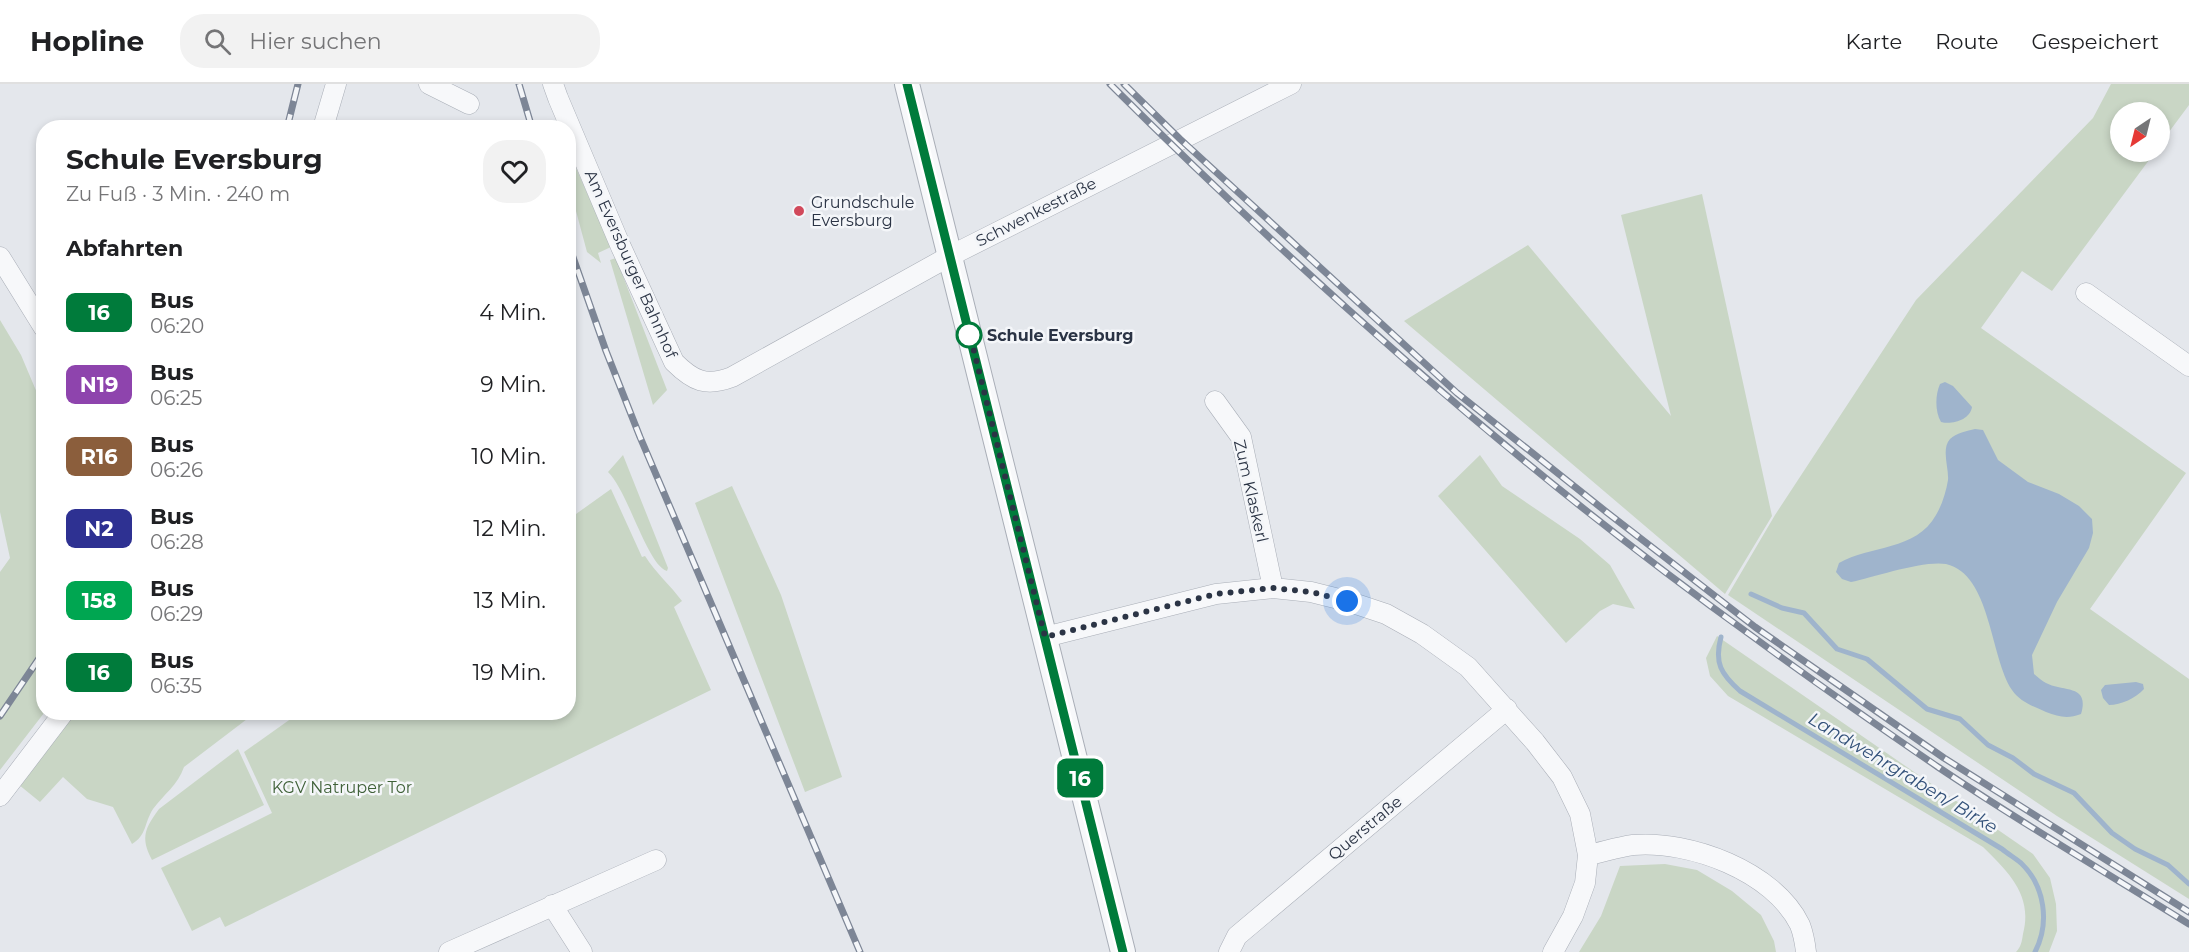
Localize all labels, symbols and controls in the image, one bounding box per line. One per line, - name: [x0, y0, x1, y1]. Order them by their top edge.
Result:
- search box: [180, 14, 600, 68]
- text: Hopline: [30, 24, 144, 58]
- icon: search: [201, 25, 234, 58]
- text: Hier suchen: [249, 28, 382, 55]
- text: Karte: [1846, 29, 1902, 54]
- text: Route: [1935, 29, 1998, 54]
- text: Gespeichert: [2031, 29, 2159, 54]
- north arrow: [2110, 102, 2170, 162]
- map controls: [2110, 102, 2170, 162]
- button: heart: [483, 140, 546, 203]
- text: Schule Eversburg: [66, 142, 322, 176]
- street label: Am Eversburger Bahnhof: [581, 167, 681, 362]
- street label: Schwenkestraße: [973, 173, 1099, 251]
- text: Zu Fuß · 3 Min. · 240 m: [66, 182, 290, 206]
- place label: Grundschule Eversburg: [811, 193, 914, 230]
- marker: Grundschule Eversburg: [792, 204, 806, 218]
- text: Abfahrten: [66, 235, 183, 262]
- text: Bus: [150, 287, 194, 314]
- text: 4 Min.: [479, 299, 546, 326]
- text: 16: [88, 300, 110, 325]
- text: 06:20: [150, 314, 204, 338]
- marker: Schule Eversburg: [956, 322, 982, 348]
- place label: Schule Eversburg: [987, 326, 1134, 345]
- text: Bus: [150, 359, 194, 386]
- text: 9 Min.: [480, 371, 546, 398]
- text: N19: [80, 372, 118, 397]
- text: 06:25: [150, 386, 202, 410]
- text: Bus: [150, 431, 194, 458]
- street label: Zum Klaskerl: [1230, 438, 1272, 544]
- text: 10 Min.: [471, 443, 546, 470]
- text: R16: [80, 444, 118, 469]
- text: 06:26: [150, 458, 203, 482]
- text: Bus: [150, 503, 194, 530]
- text: 12 Min.: [473, 515, 546, 542]
- text: N2: [84, 516, 114, 541]
- text: 06:28: [150, 530, 204, 554]
- text: Bus: [150, 575, 194, 602]
- your location: [1332, 586, 1362, 616]
- text: 13 Min.: [473, 587, 546, 614]
- text: 158: [82, 588, 116, 613]
- text: 06:29: [150, 602, 203, 626]
- text: Bus: [150, 647, 194, 674]
- text: 19 Min.: [472, 659, 546, 686]
- text: 16: [88, 660, 110, 685]
- text: 06:35: [150, 674, 202, 698]
- water label: Landwehrgraben/ Birke: [1804, 708, 2002, 838]
- line badge: 16: [1053, 758, 1107, 798]
- text: 16: [1069, 766, 1091, 791]
- park label: KGV Natruper Tor: [272, 778, 412, 797]
- street label: Querstraße: [1324, 792, 1406, 864]

